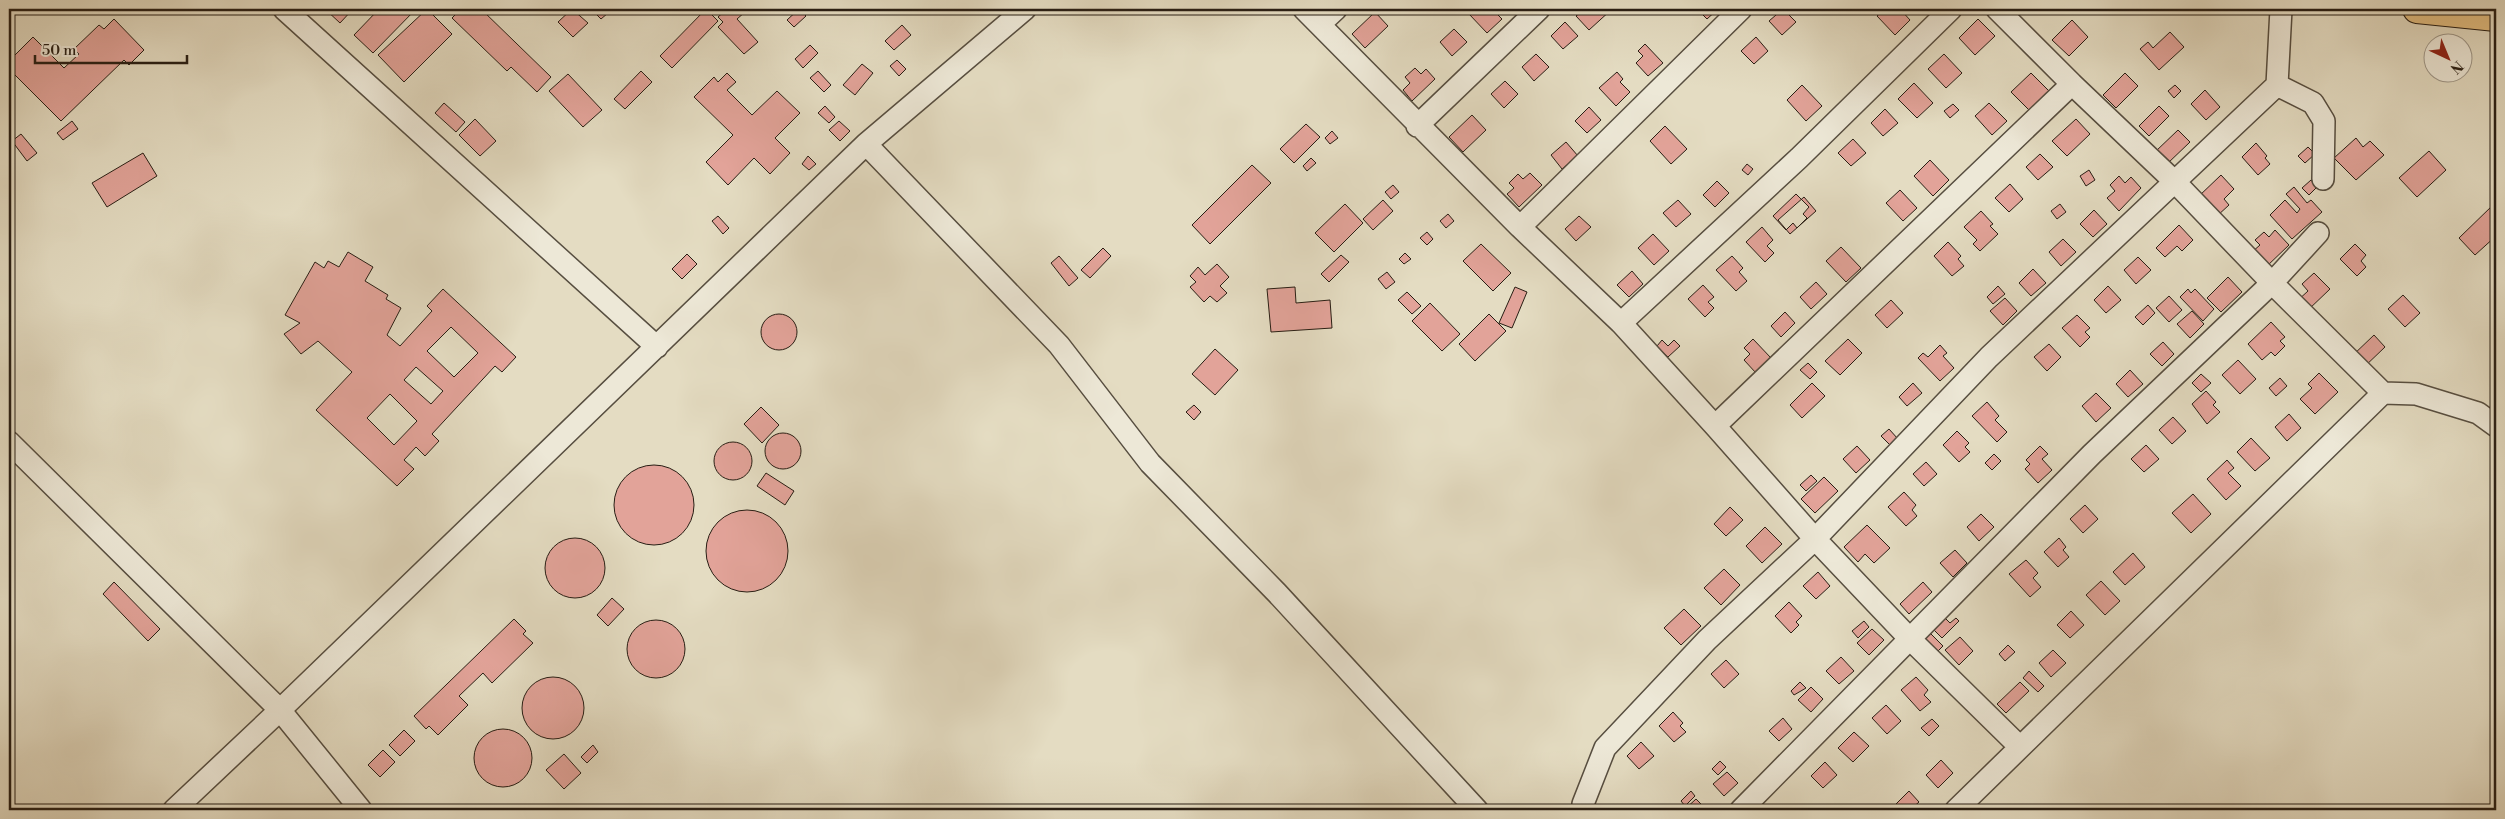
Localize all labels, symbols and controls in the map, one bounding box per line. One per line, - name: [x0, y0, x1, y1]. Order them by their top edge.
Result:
- scale bar: [35, 32, 188, 64]
- north arrow: [2422, 32, 2472, 82]
- text: 50 m: [42, 41, 76, 60]
- text: N: [2446, 56, 2467, 77]

